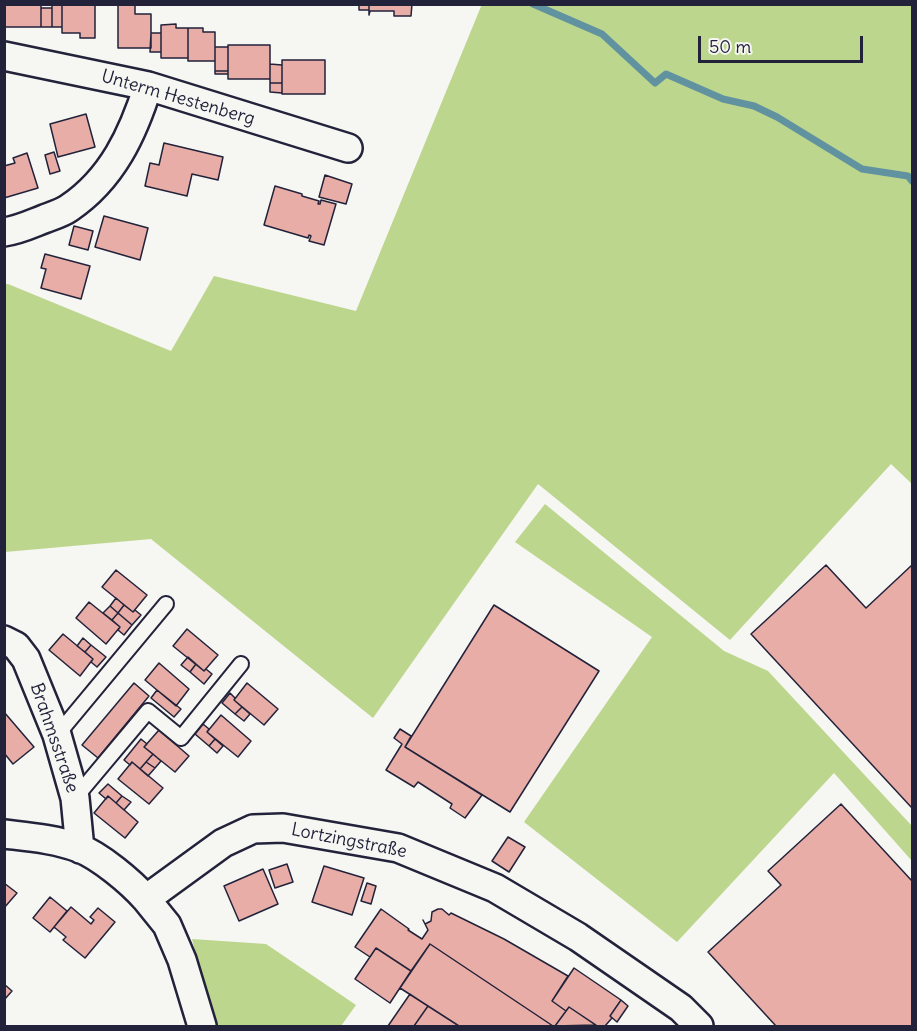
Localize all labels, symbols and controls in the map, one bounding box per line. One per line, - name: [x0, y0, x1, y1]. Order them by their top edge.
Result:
- scale bar: [701, 24, 866, 62]
- text: 50 m: [709, 35, 751, 58]
- street label: Unterm Hestenberg: [99, 66, 257, 130]
- street label: Brahmsstraße: [25, 680, 83, 796]
- street label: Lortzingstraße: [289, 819, 409, 863]

